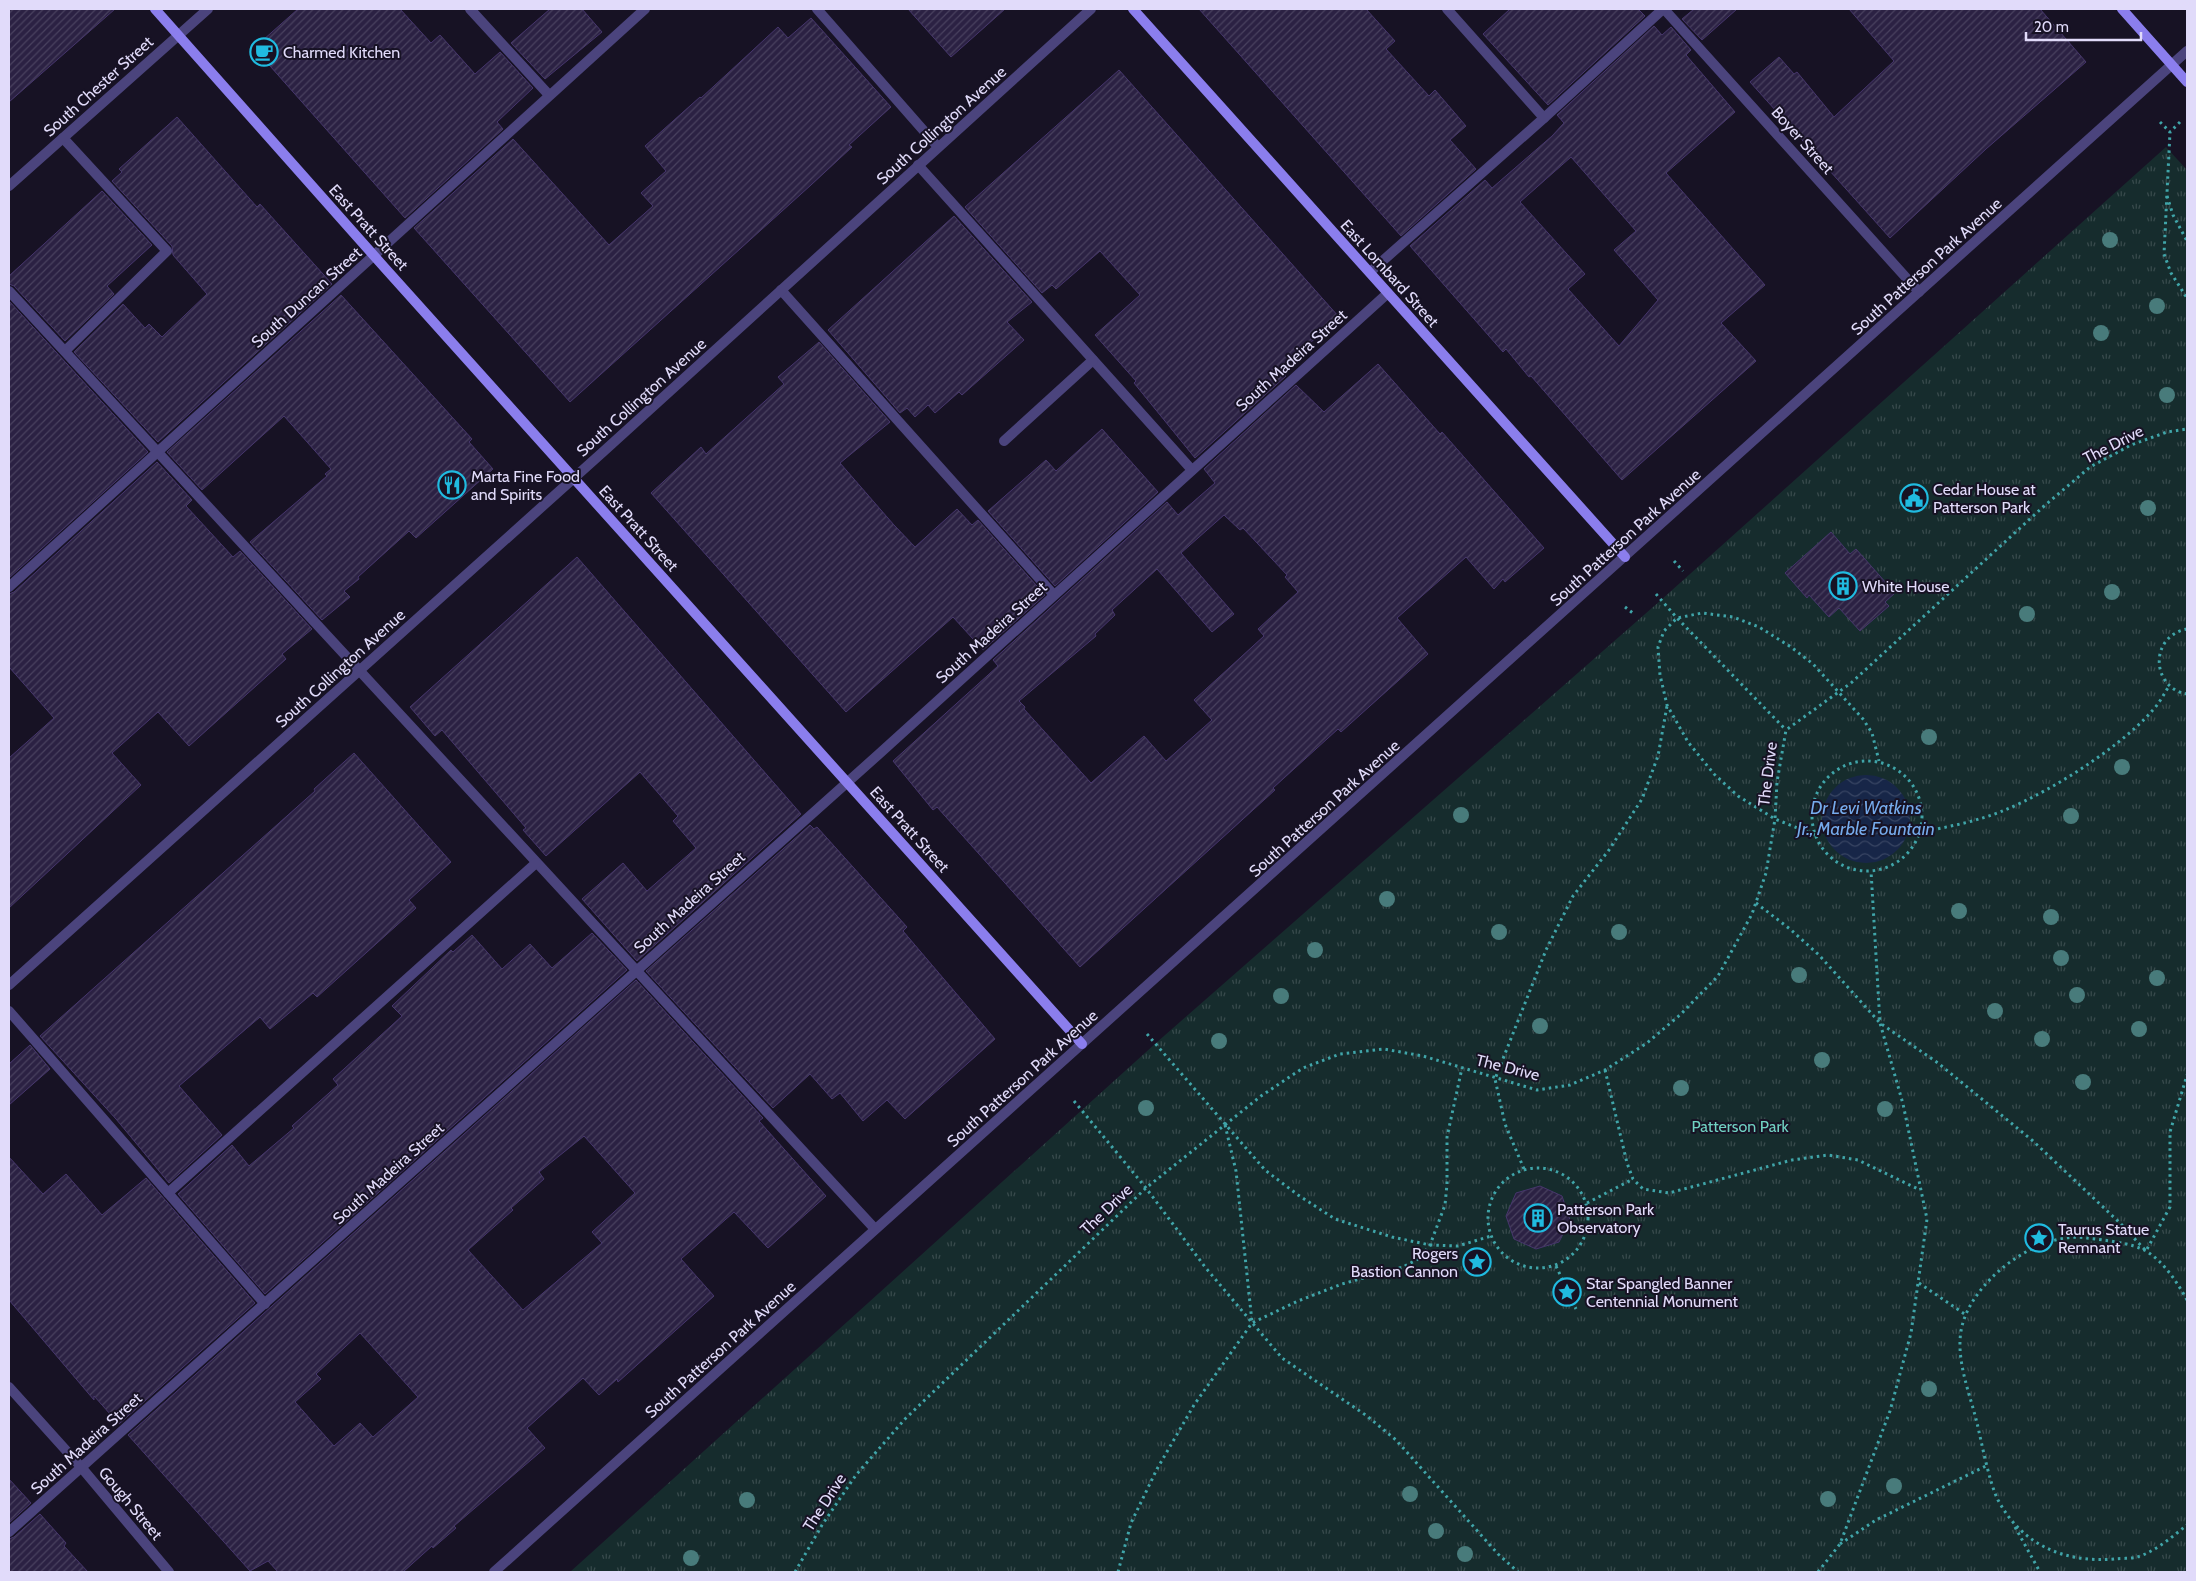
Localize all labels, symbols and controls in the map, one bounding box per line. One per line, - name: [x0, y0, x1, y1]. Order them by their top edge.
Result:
- scale bar: [2026, 10, 2141, 42]
- text: 20 m: [2034, 18, 2069, 36]
- street label: South Chester Street: [40, 32, 157, 141]
- cafe icon: Charmed Kitchen: [249, 37, 279, 67]
- place label: Charmed Kitchen: [283, 43, 400, 62]
- street label: South Collington Avenue: [873, 62, 1010, 189]
- street label: Boyer Street: [1767, 103, 1838, 178]
- street label: East Pratt Street: [325, 180, 413, 275]
- street label: South Patterson Park Avenue: [1847, 194, 2005, 339]
- street label: East Lombard Street: [1336, 216, 1443, 331]
- street label: South Duncan Street: [247, 243, 366, 352]
- street label: South Madeira Street: [1232, 305, 1351, 415]
- street label: South Collington Avenue: [573, 334, 710, 461]
- street label: The Drive: [2080, 421, 2146, 468]
- street label: South Patterson Park Avenue: [1546, 465, 1704, 610]
- place label: Marta Fine Food and Spirits: [471, 467, 580, 504]
- restaurant icon: Marta Fine Food and Spirits: [437, 470, 467, 500]
- place label: Cedar House at Patterson Park: [1933, 480, 2036, 517]
- street label: East Pratt Street: [595, 481, 683, 576]
- public building icon: Cedar House at Patterson Park: [1899, 483, 1929, 513]
- building icon: White House: [1828, 571, 1858, 601]
- street label: South Madeira Street: [932, 577, 1051, 687]
- place label: White House: [1862, 577, 1949, 596]
- street label: South Collington Avenue: [272, 605, 409, 732]
- street label: South Patterson Park Avenue: [1245, 736, 1403, 881]
- street label: The Drive: [1754, 741, 1781, 807]
- street label: East Pratt Street: [866, 782, 954, 877]
- water label: Dr Levi Watkins Jr., Marble Fountain: [1795, 797, 1935, 840]
- street label: South Madeira Street: [630, 847, 749, 957]
- street label: South Patterson Park Avenue: [943, 1006, 1101, 1151]
- street label: The Drive: [1474, 1050, 1542, 1085]
- park label: Patterson Park: [1691, 1117, 1789, 1136]
- street label: South Madeira Street: [329, 1118, 448, 1228]
- street label: The Drive: [1076, 1180, 1136, 1239]
- place label: Patterson Park Observatory: [1557, 1200, 1655, 1237]
- building icon: Patterson Park Observatory: [1523, 1203, 1553, 1233]
- place label: Taurus Statue Remnant: [2058, 1220, 2149, 1257]
- place icon: Taurus Statue Remnant: [2024, 1223, 2054, 1253]
- place label: Rogers Bastion Cannon: [1351, 1244, 1458, 1281]
- place icon: Rogers Bastion Cannon: [1462, 1247, 1492, 1277]
- place label: Star Spangled Banner Centennial Monument: [1586, 1274, 1738, 1311]
- street label: South Patterson Park Avenue: [641, 1277, 799, 1422]
- place icon: Star Spangled Banner Centennial Monument: [1552, 1277, 1582, 1307]
- street label: South Madeira Street: [27, 1388, 146, 1498]
- street label: Gough Street: [95, 1463, 167, 1544]
- street label: The Drive: [799, 1470, 850, 1535]

